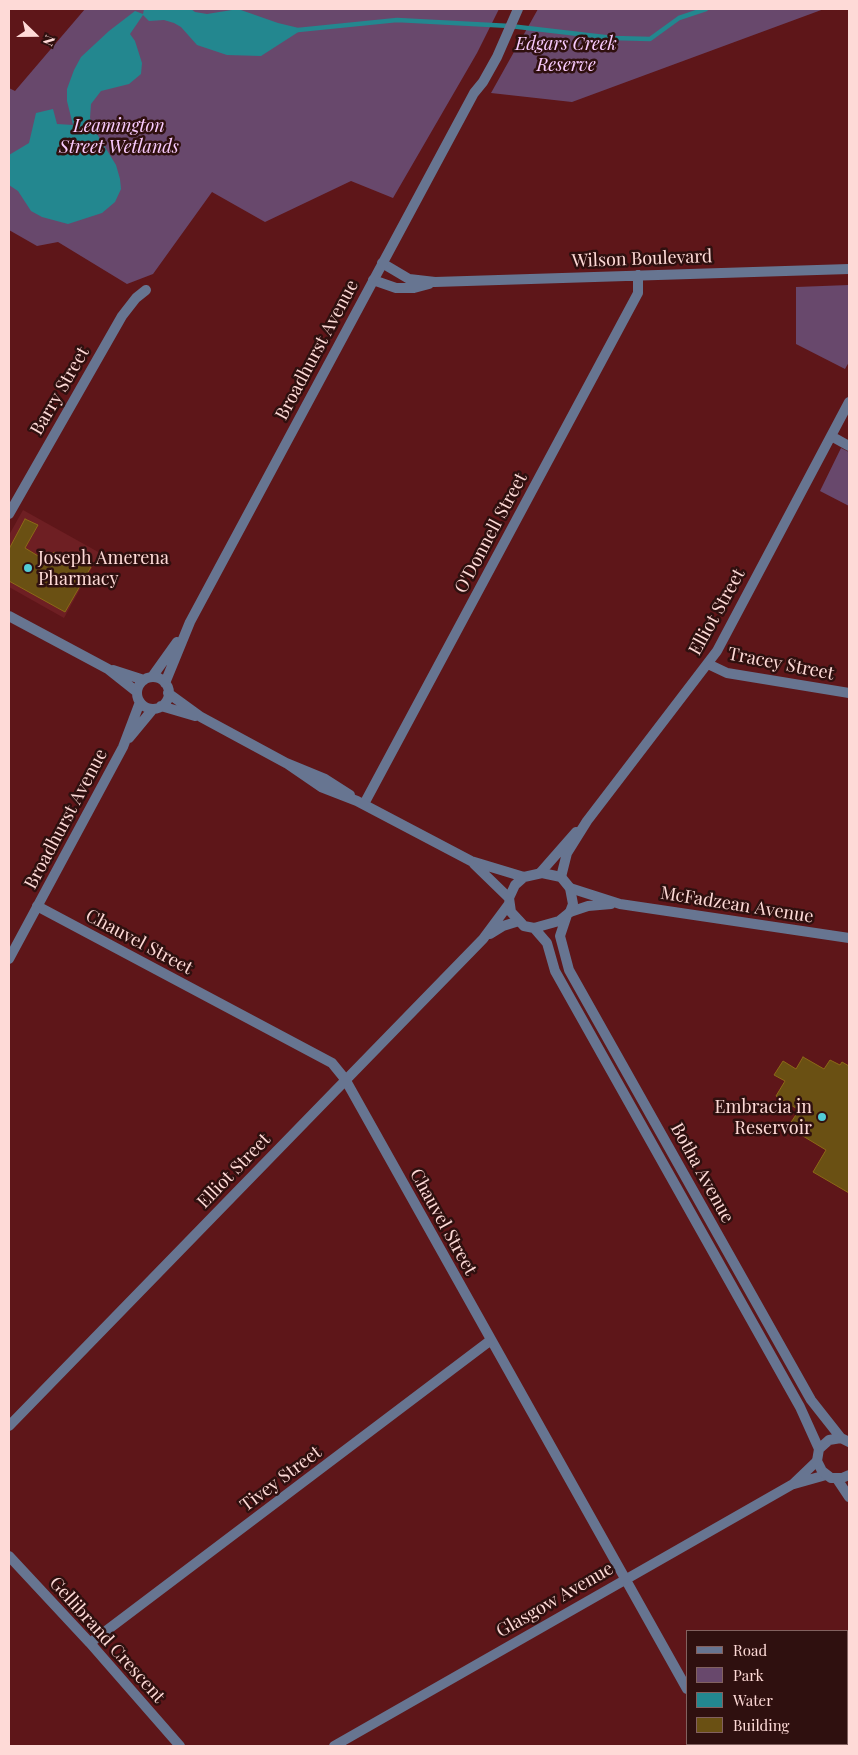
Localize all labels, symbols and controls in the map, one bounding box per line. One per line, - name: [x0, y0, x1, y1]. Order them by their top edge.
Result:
- north arrow: [10, 10, 60, 60]
- text: N: [39, 33, 60, 49]
- park label: Edgars Creek Reserve: [515, 33, 617, 76]
- park label: Leamington Street Wetlands: [59, 115, 179, 158]
- street label: Wilson Boulevard: [571, 246, 713, 272]
- street label: Broadhurst Avenue: [271, 276, 363, 424]
- street label: Barry Street: [26, 343, 94, 439]
- street label: O'Donnell Street: [450, 469, 532, 597]
- place label: Joseph Amerena Pharmacy: [38, 547, 169, 590]
- marker: Joseph Amerena Pharmacy: [22, 562, 34, 574]
- street label: Elliot Street: [684, 565, 750, 659]
- street label: Tracey Street: [726, 643, 836, 685]
- street label: Broadhurst Avenue: [20, 745, 112, 893]
- street label: McFadzean Avenue: [659, 882, 815, 928]
- street label: Chauvel Street: [82, 905, 196, 979]
- place label: Embracia in Reservoir: [714, 1096, 812, 1138]
- marker: Embracia in Reservoir: [816, 1111, 828, 1123]
- street label: Botha Avenue: [666, 1119, 738, 1227]
- street label: Elliot Street: [193, 1129, 275, 1213]
- street label: Chauvel Street: [405, 1165, 481, 1279]
- street label: Tivey Street: [236, 1442, 326, 1516]
- street label: Glasgow Avenue: [493, 1558, 617, 1642]
- street label: Gellibrand Crescent: [45, 1572, 169, 1708]
- legend: [686, 1630, 848, 1745]
- text: Road: [733, 1640, 767, 1660]
- text: Park: [733, 1665, 764, 1685]
- text: Water: [733, 1690, 773, 1710]
- text: Building: [733, 1715, 789, 1735]

